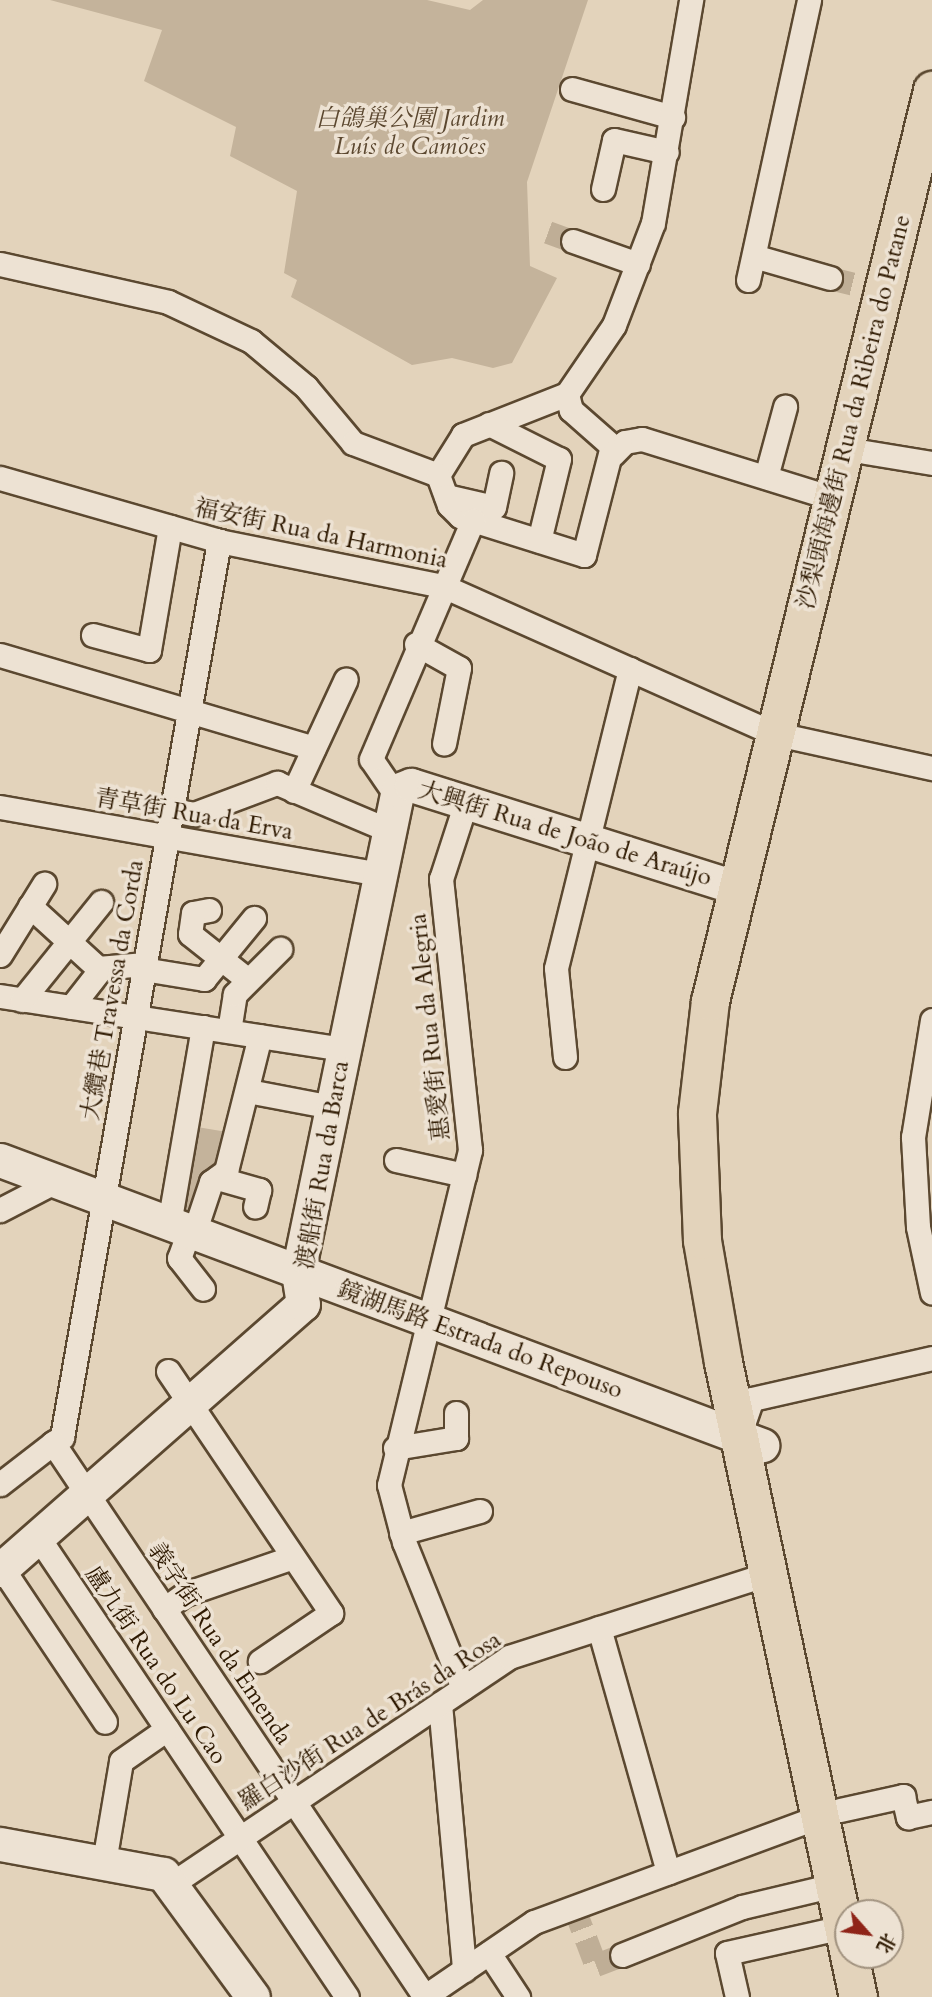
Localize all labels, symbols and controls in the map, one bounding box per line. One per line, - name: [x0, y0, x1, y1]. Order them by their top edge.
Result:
- park label: 白鴿巢公園 Jardim Luís de Camões: [315, 105, 505, 161]
- street label: 沙梨頭海邊街 Rua da Ribeira do Patane: [791, 212, 917, 612]
- street label: 福安街 Rua da Harmonia: [192, 493, 450, 575]
- street label: 大興街 Rua de João de Araújo: [415, 776, 715, 892]
- street label: 青草街 Rua da Erva: [93, 783, 295, 847]
- street label: 大纜巷 Travessa da Corda: [76, 858, 150, 1122]
- street label: 惠愛街 Rua da Alegria: [404, 912, 456, 1142]
- street label: 渡船街 Rua da Barca: [290, 1058, 356, 1272]
- street label: 鏡湖馬路 Estrada do Repouso: [334, 1275, 626, 1405]
- street label: 義字街 Rua da Emenda: [142, 1538, 298, 1750]
- street label: 盧九街 Rua do Lu Cao: [79, 1560, 233, 1770]
- street label: 羅白沙街 Rua de Brás da Rosa: [234, 1625, 506, 1817]
- north arrow: [834, 1899, 904, 1969]
- text: 北: [870, 1928, 902, 1957]

